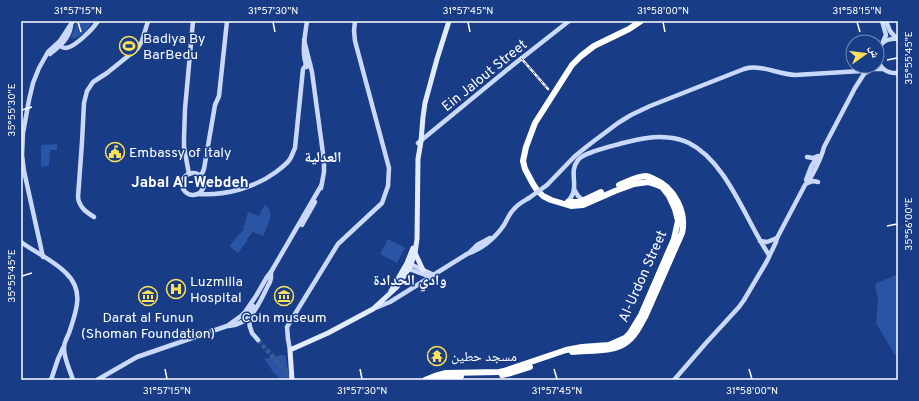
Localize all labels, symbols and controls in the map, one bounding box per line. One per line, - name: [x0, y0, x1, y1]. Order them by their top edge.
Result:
- text: 31°57'15"N: [54, 5, 102, 18]
- text: 31°57'30"N: [248, 5, 298, 18]
- text: 31°57'45"N: [443, 5, 493, 18]
- text: 31°58'00"N: [637, 5, 689, 18]
- text: 31°58'15"N: [832, 5, 882, 18]
- place label: Badiya By BarBedu: [143, 31, 205, 64]
- text: 35°55'45"E: [903, 31, 916, 85]
- north arrow: [845, 34, 885, 74]
- sports icon: Badiya By BarBedu: [118, 35, 140, 57]
- street label: Ein Jalout Street: [439, 37, 531, 116]
- text: ش: [866, 44, 882, 59]
- text: 35°55'30"E: [6, 83, 19, 137]
- public building icon: Embassy of Italy: [104, 141, 126, 163]
- place label: Embassy of Italy: [129, 145, 231, 162]
- district label: العدلية: [304, 149, 342, 168]
- district label: Jabal Al-Webdeh: [131, 174, 249, 193]
- text: 35°56'00"E: [903, 197, 916, 251]
- street label: Al-Urdon Street: [616, 228, 671, 325]
- text: 35°55'45"E: [6, 249, 19, 303]
- district label: وادي الحدادة: [373, 272, 447, 292]
- place label: Luzmilla Hospital: [190, 274, 243, 307]
- hospital icon: Luzmilla Hospital: [165, 278, 187, 300]
- museum icon: Darat al Funun (Shoman Foundation): [137, 285, 159, 307]
- museum icon: Coin museum: [273, 285, 295, 307]
- place label: Darat al Funun (Shoman Foundation): [81, 310, 215, 343]
- place label: Coin museum: [241, 310, 327, 327]
- temple icon: مسجد حطين: [426, 345, 448, 367]
- place label: مسجد حطين: [451, 349, 517, 366]
- text: 31°57'15"N: [143, 385, 191, 398]
- text: 31°57'30"N: [337, 385, 387, 398]
- text: 31°57'45"N: [532, 385, 582, 398]
- text: 31°58'00"N: [726, 385, 778, 398]

